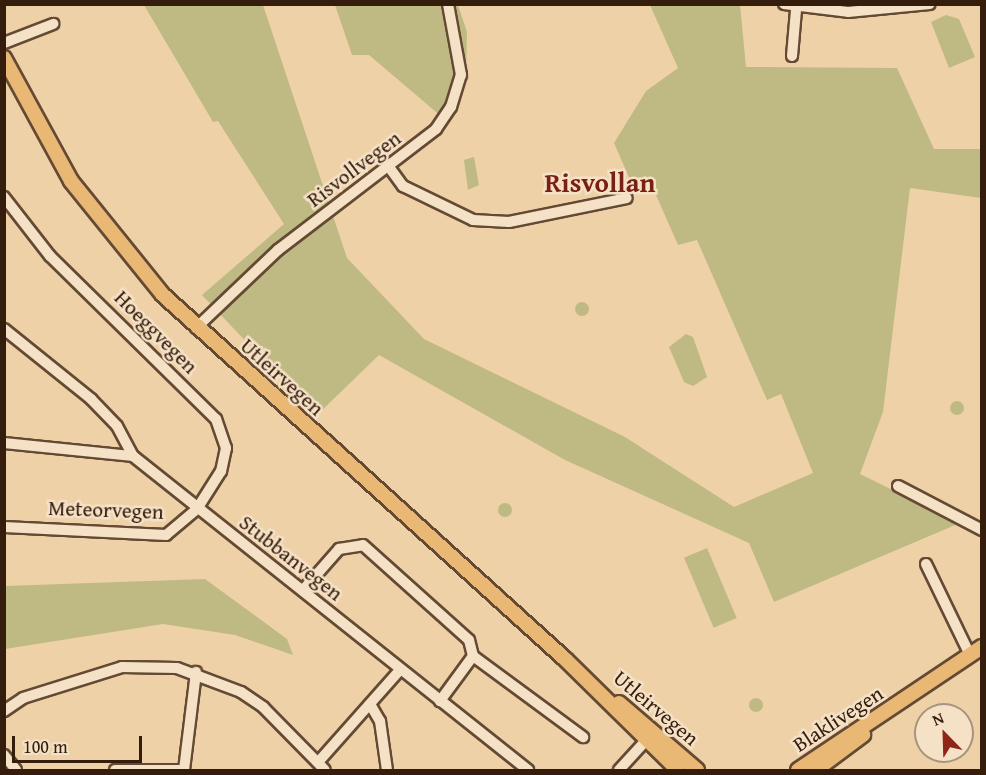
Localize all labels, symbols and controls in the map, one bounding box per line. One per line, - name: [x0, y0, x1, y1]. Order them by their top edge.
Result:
- street label: Risvollvegen: [302, 126, 406, 212]
- district label: Risvollan: [545, 167, 655, 199]
- street label: Hoeggvegen: [109, 285, 203, 379]
- street label: Utleirvegen: [235, 333, 329, 421]
- street label: Meteorvegen: [48, 495, 164, 525]
- street label: Stubbanvegen: [234, 510, 348, 606]
- street label: Utleirvegen: [608, 665, 704, 751]
- street label: Blaklivegen: [788, 681, 888, 757]
- north arrow: [914, 703, 974, 763]
- text: N: [928, 705, 947, 731]
- scale bar: [15, 724, 146, 762]
- text: 100 m: [23, 733, 68, 760]

